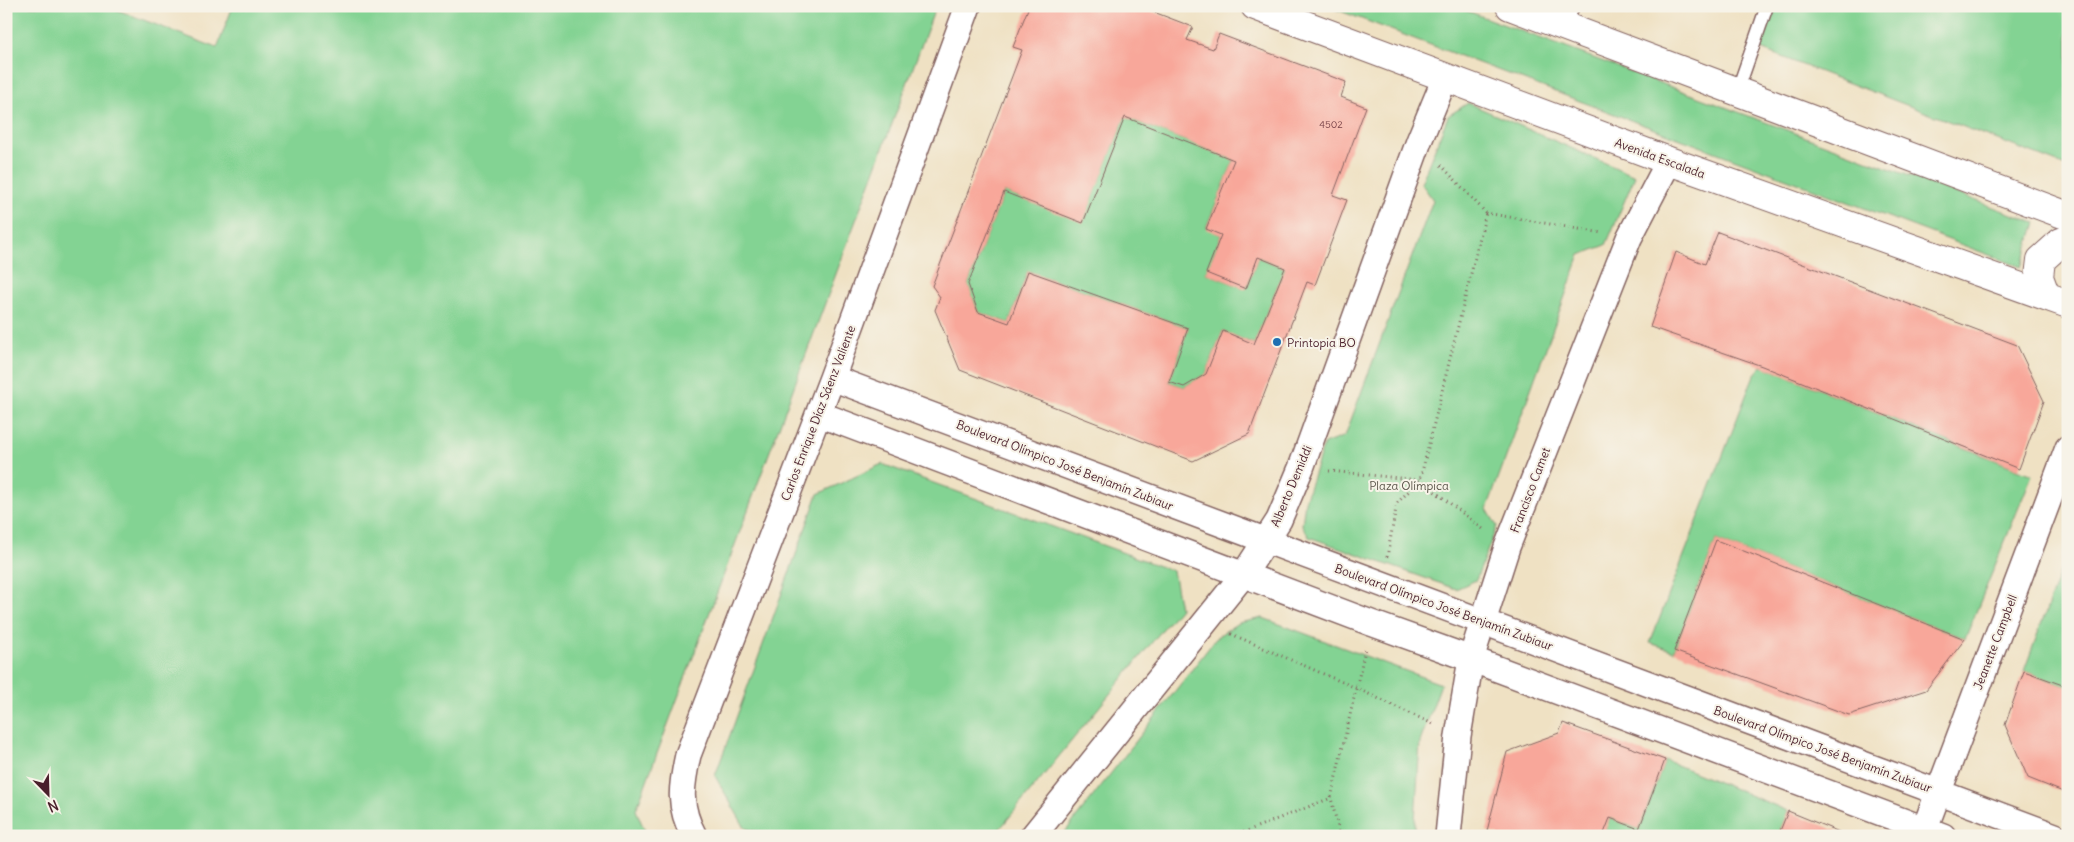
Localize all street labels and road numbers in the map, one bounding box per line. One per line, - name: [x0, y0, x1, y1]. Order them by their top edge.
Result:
- street label: Avenida Escalada: [1613, 135, 1707, 181]
- street label: Carlos Enrique Díaz Sáenz Valiente: [778, 323, 858, 503]
- street label: Boulevard Olímpico José Benjamín Zubiaur: [954, 417, 1176, 513]
- street label: Alberto Demiddi: [1267, 443, 1315, 529]
- street label: Francisco Camet: [1507, 445, 1553, 535]
- street label: Boulevard Olímpico José Benjamín Zubiaur: [1333, 560, 1555, 654]
- street label: Jeanette Campbell: [1970, 592, 2020, 692]
- street label: Boulevard Olímpico José Benjamín Zubiaur: [1712, 702, 1934, 796]

